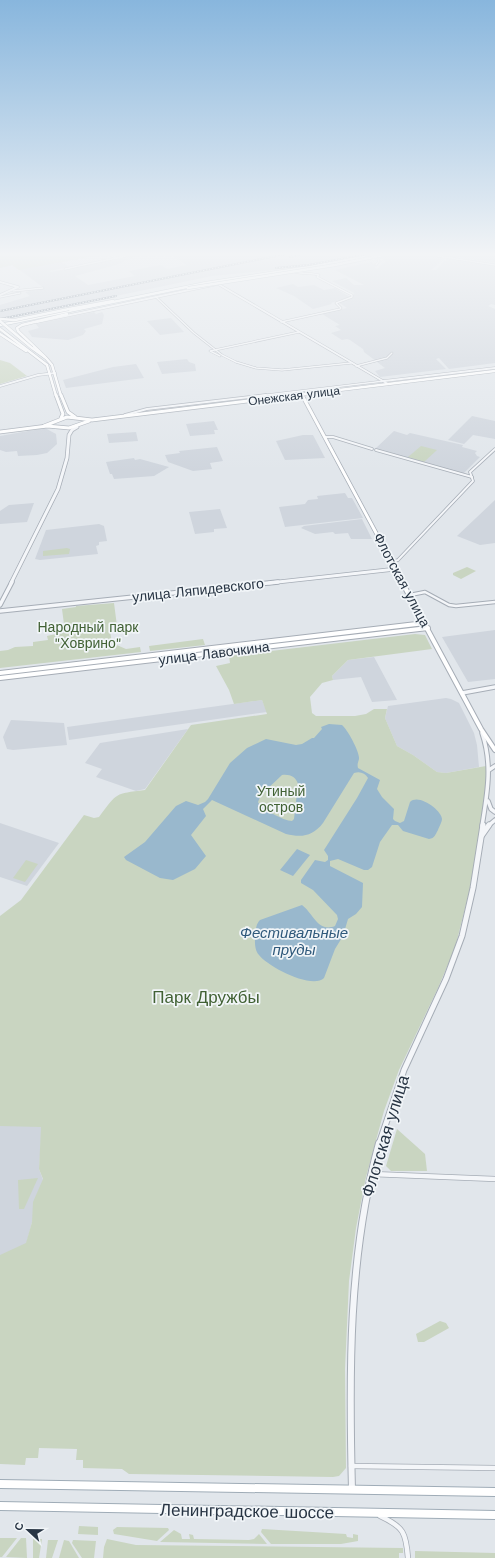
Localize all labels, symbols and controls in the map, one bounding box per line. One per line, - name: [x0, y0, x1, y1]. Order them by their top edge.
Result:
- street label: Онежская улица: [247, 383, 341, 409]
- street label: Флотская улица: [370, 530, 434, 630]
- street label: улица Ляпидевского: [131, 575, 265, 605]
- park label: Народный парк "Ховрино": [38, 619, 139, 651]
- street label: улица Лавочкина: [158, 638, 271, 668]
- park label: Утиный остров: [257, 783, 305, 815]
- water label: Фестивальные пруды: [240, 924, 348, 959]
- park label: Парк Дружбы: [152, 987, 260, 1007]
- street label: Флотская улица: [357, 1072, 413, 1199]
- street label: Ленинградское шоссе: [160, 1499, 334, 1523]
- north arrow: [8, 1510, 48, 1550]
- text: С: [12, 1520, 27, 1533]

